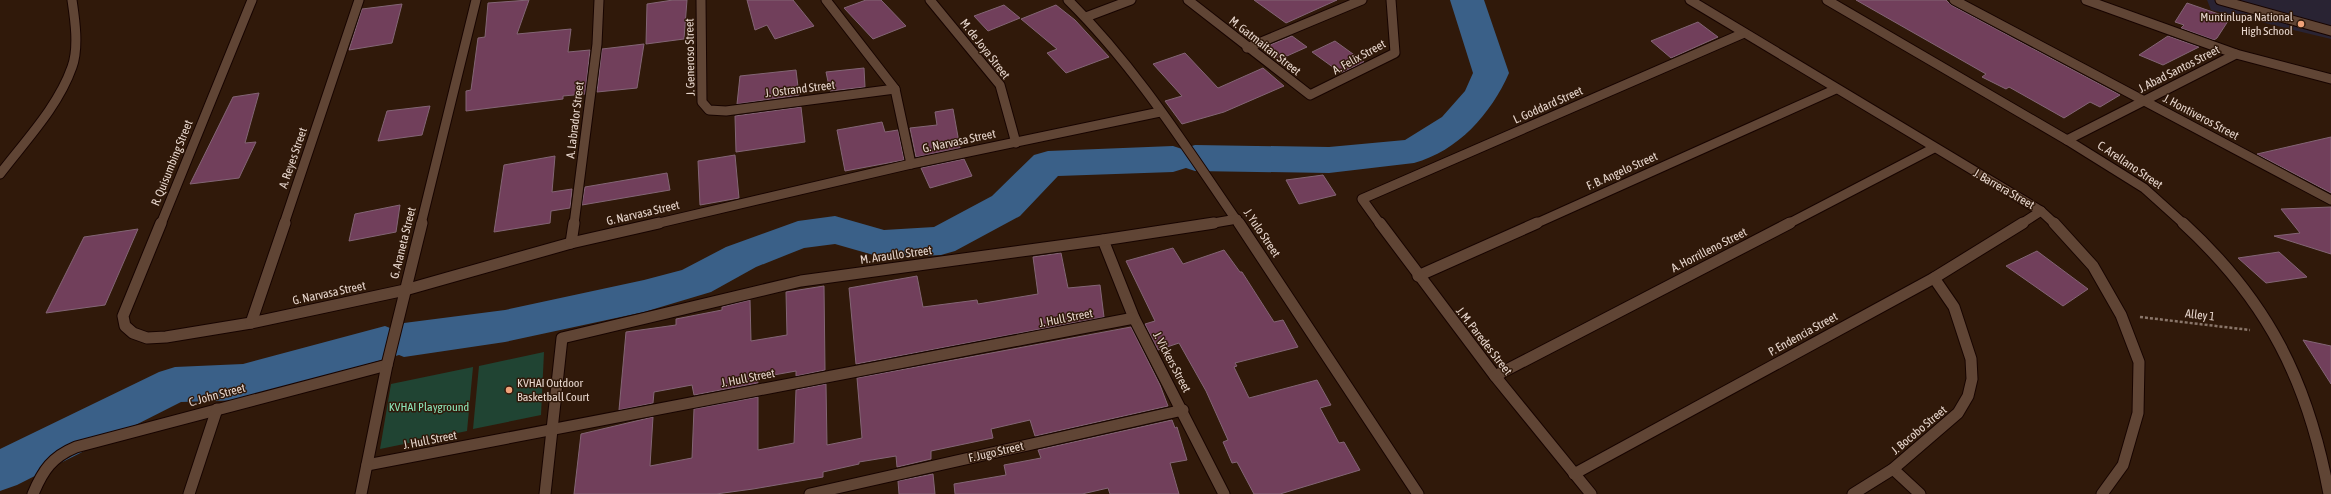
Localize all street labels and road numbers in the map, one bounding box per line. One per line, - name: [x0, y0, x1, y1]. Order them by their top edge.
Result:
- street label: M. Gatmaitan Street: [1226, 14, 1304, 79]
- street label: M. de Joya Street: [957, 16, 1013, 82]
- street label: J. Generoso Street: [682, 18, 698, 96]
- street label: A. Felix Street: [1330, 36, 1388, 77]
- street label: J. Abad Santos Street: [2136, 42, 2223, 96]
- street label: J. Ostrand Street: [764, 78, 836, 100]
- street label: A. Labrador Street: [563, 80, 587, 159]
- street label: L. Goddard Street: [1511, 83, 1585, 127]
- street label: J. Hontiveros Street: [2161, 91, 2242, 143]
- street label: R. Quisumbing Street: [148, 117, 196, 208]
- street label: A. Reyes Street: [276, 125, 310, 190]
- street label: G. Narvasa Street: [921, 126, 997, 156]
- street label: C. Arellano Street: [2095, 138, 2166, 192]
- street label: F. B. Angelo Street: [1584, 149, 1660, 193]
- street label: J. Barrera Street: [1971, 166, 2037, 212]
- street label: G. Narvasa Street: [605, 198, 681, 228]
- street label: G. Araneta Street: [387, 205, 419, 280]
- street label: J. Yulo Street: [1241, 206, 1284, 260]
- street label: A. Horrilleno Street: [1669, 225, 1750, 275]
- street label: M. Araullo Street: [859, 243, 933, 267]
- street label: G. Narvasa Street: [291, 278, 367, 308]
- street label: J. M. Paredes Street: [1453, 304, 1515, 378]
- street label: J. Hull Street: [1038, 306, 1095, 330]
- street label: Alley 1: [2184, 306, 2216, 324]
- street label: P. Endencia Street: [1766, 309, 1841, 359]
- street label: J. Vickers Street: [1150, 329, 1194, 395]
- street label: J. Hull Street: [720, 366, 777, 390]
- street label: C. John Street: [187, 381, 247, 409]
- street label: J. Bocobo Street: [1888, 402, 1950, 457]
- street label: J. Hull Street: [402, 428, 459, 452]
- street label: F. Jugo Street: [967, 439, 1025, 465]

